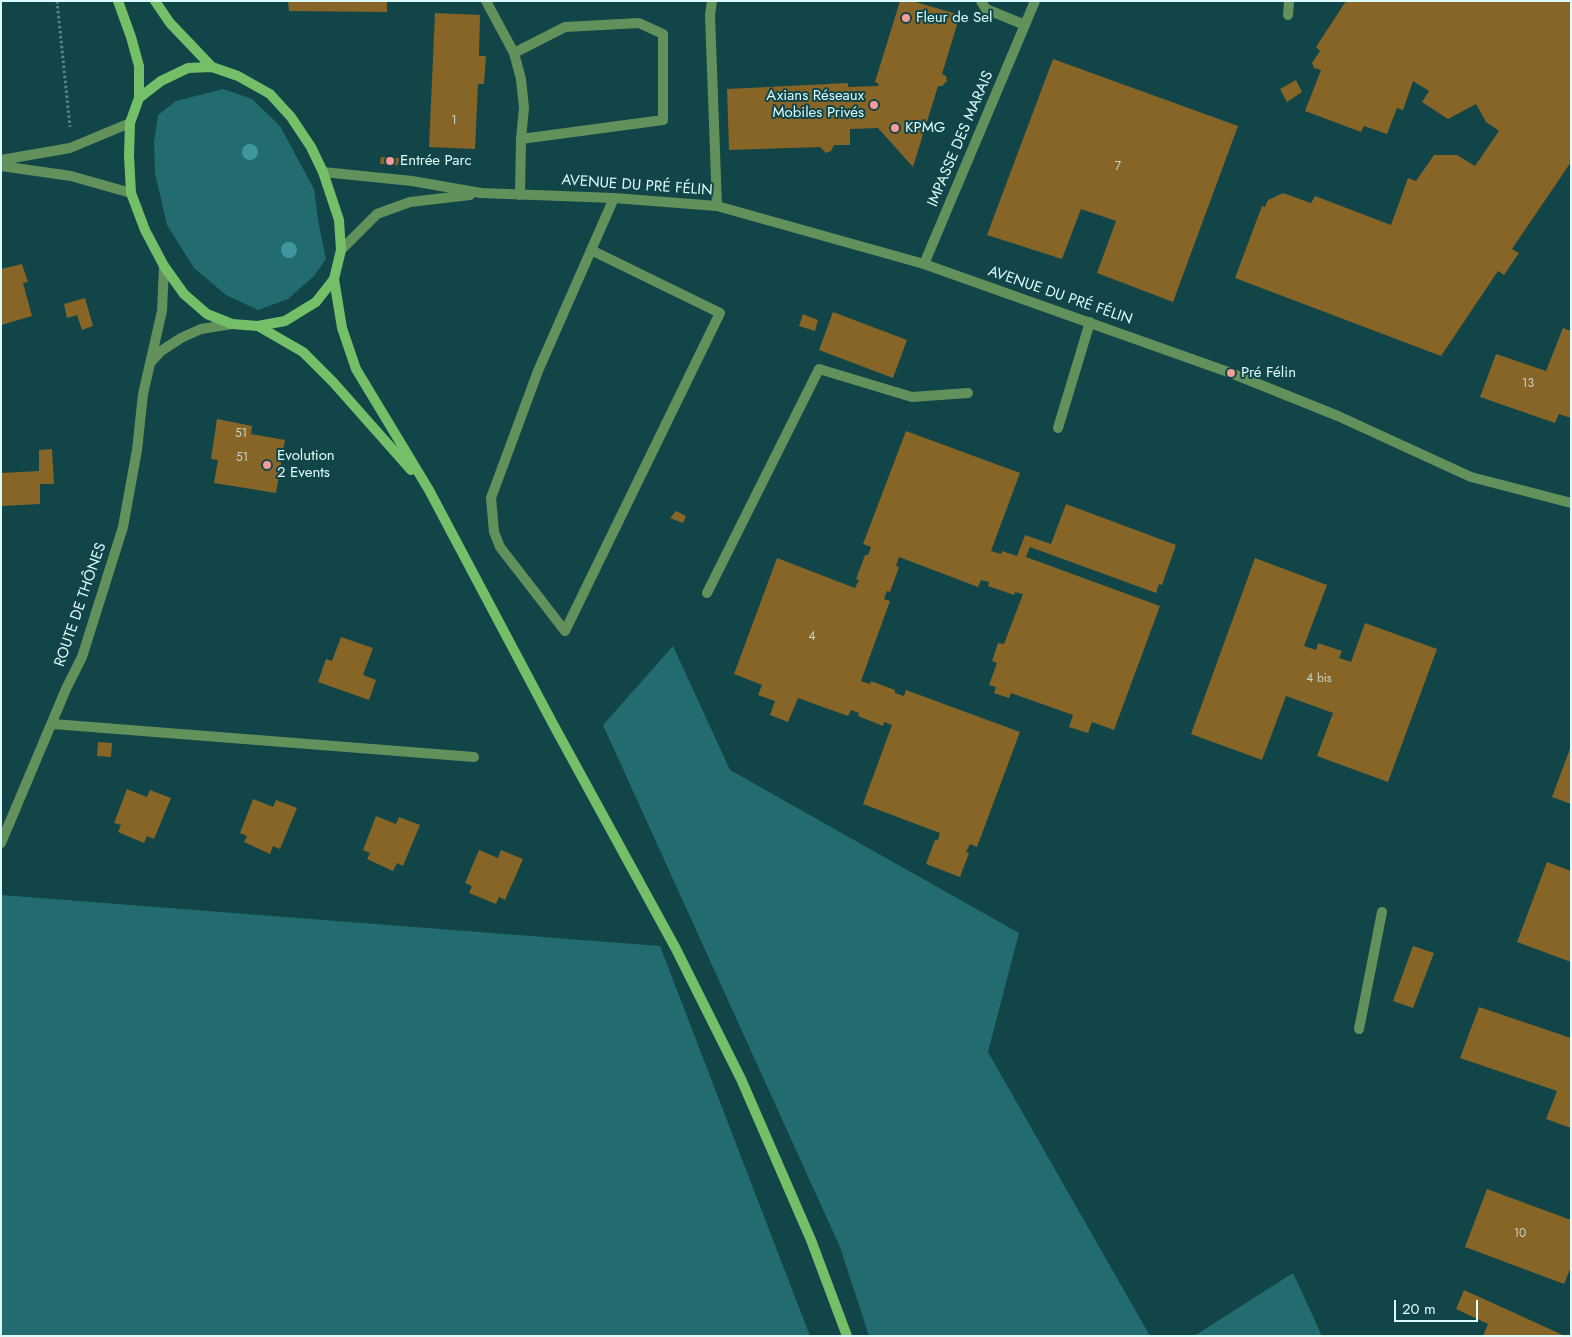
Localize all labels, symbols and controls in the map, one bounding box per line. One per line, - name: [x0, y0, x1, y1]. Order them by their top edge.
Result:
- place label: Fleur de Sel: [916, 9, 992, 27]
- marker: Fleur de Sel: [900, 12, 912, 24]
- street label: IMPASSE DES MARAIS: [924, 69, 998, 209]
- place label: Axians Réseaux Mobiles Privés: [766, 87, 864, 122]
- marker: Axians Réseaux Mobiles Privés: [868, 99, 880, 111]
- house number: 1: [451, 114, 457, 128]
- place label: KPMG: [905, 119, 945, 137]
- marker: KPMG: [889, 122, 901, 134]
- place label: Entrée Parc: [400, 152, 472, 170]
- marker: Entrée Parc: [384, 155, 396, 167]
- house number: 7: [1115, 160, 1121, 174]
- street label: AVENUE DU PRÉ FÉLIN: [561, 172, 713, 200]
- street label: AVENUE DU PRÉ FÉLIN: [985, 263, 1135, 329]
- place label: Pré Félin: [1241, 364, 1296, 382]
- marker: Pré Félin: [1225, 367, 1237, 379]
- house number: 13: [1522, 377, 1534, 391]
- house number: 51: [235, 427, 247, 441]
- place label: Evolution 2 Events: [277, 447, 335, 482]
- house number: 51: [236, 451, 248, 465]
- marker: Evolution 2 Events: [261, 459, 273, 471]
- street label: ROUTE DE THÔNES: [51, 541, 111, 669]
- house number: 4: [809, 630, 815, 644]
- house number: 4 bis: [1306, 672, 1332, 686]
- house number: 10: [1514, 1227, 1526, 1241]
- scale bar: [1397, 1290, 1481, 1322]
- text: 20 m: [1402, 1298, 1436, 1320]

